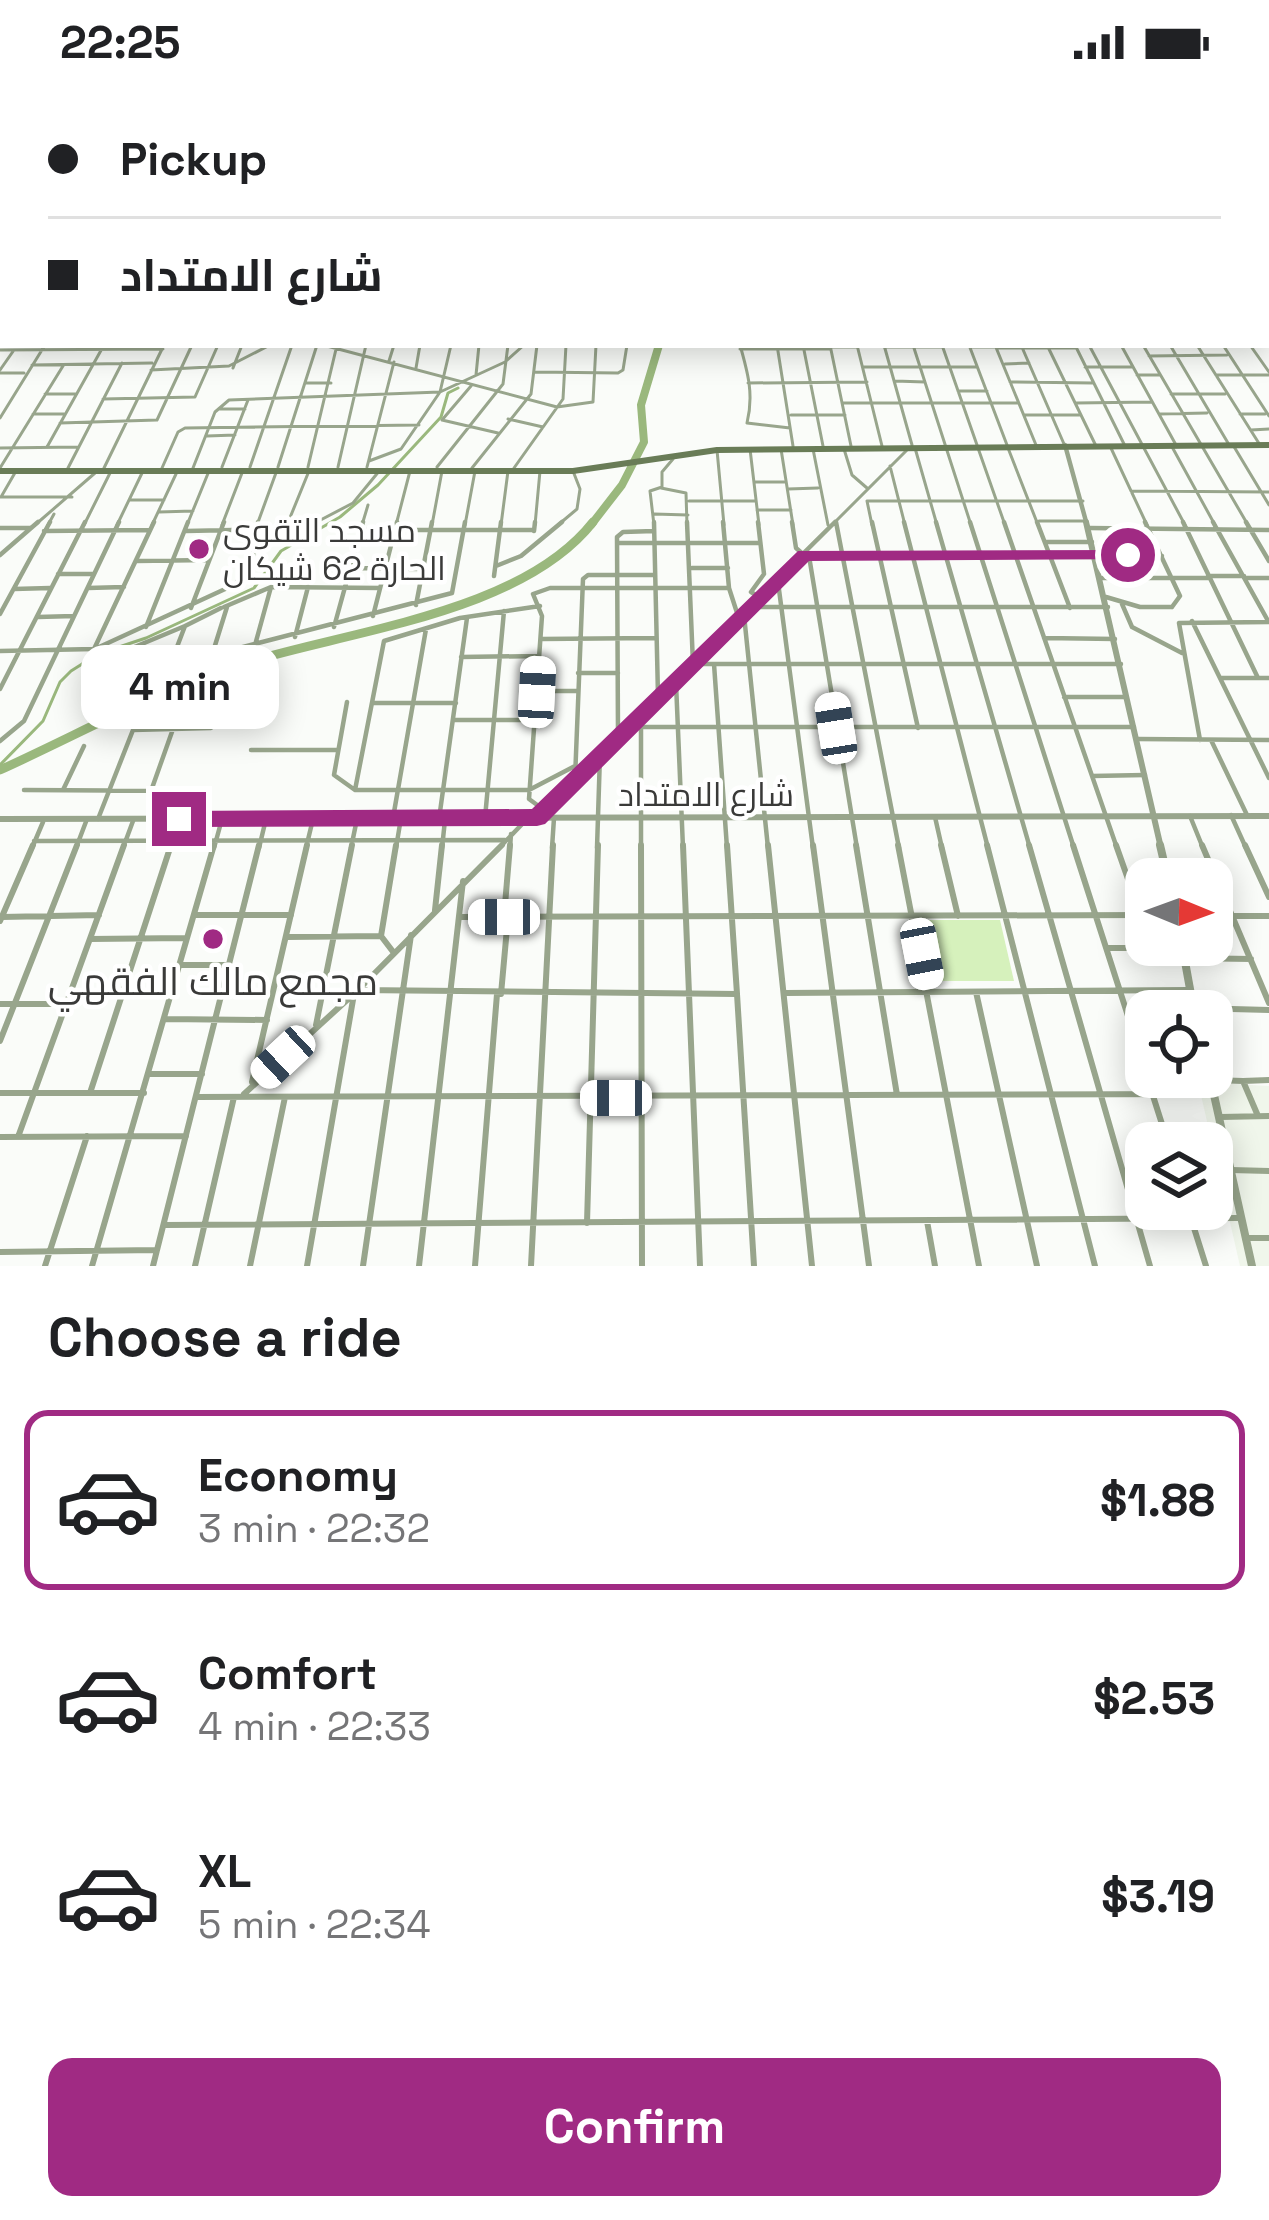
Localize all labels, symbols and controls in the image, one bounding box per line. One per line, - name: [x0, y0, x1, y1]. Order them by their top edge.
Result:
- text: 22:25: [60, 14, 181, 71]
- text: Pickup: [120, 131, 267, 188]
- text: شارع الامتداد: [120, 247, 383, 304]
- place label: مسجد التقوى الحارة 62 شيكان: [223, 510, 446, 590]
- route start: [1101, 528, 1155, 582]
- marker: مسجد التقوى الحارة 62 شيكان: [186, 536, 212, 562]
- callout: 4 min: [80, 645, 278, 729]
- car: [517, 655, 557, 729]
- text: 4 min: [129, 662, 231, 711]
- car: [813, 690, 859, 766]
- street label: شارع الامتداد: [618, 774, 794, 817]
- route end: [152, 792, 206, 846]
- north arrow: [1125, 858, 1233, 966]
- map controls: [1125, 858, 1233, 1230]
- car: [468, 899, 540, 935]
- car: [897, 915, 947, 993]
- marker: مجمع مالك الفقهي: [200, 926, 226, 952]
- place label: مجمع مالك الفقهي: [48, 957, 378, 1012]
- button: locate: [1125, 990, 1233, 1098]
- car: [244, 1019, 322, 1095]
- car: [580, 1080, 652, 1116]
- button: layers: [1125, 1122, 1233, 1230]
- text: Choose a ride: [48, 1303, 402, 1372]
- icon: car: [54, 1446, 162, 1554]
- text: Economy: [198, 1447, 398, 1504]
- text: $1.88: [1100, 1472, 1215, 1529]
- text: 3 min · 22:32: [198, 1504, 430, 1553]
- icon: car: [54, 1644, 162, 1752]
- text: Comfort: [198, 1645, 377, 1702]
- text: $2.53: [1093, 1670, 1215, 1727]
- text: 4 min · 22:33: [198, 1702, 431, 1751]
- icon: car: [54, 1842, 162, 1950]
- text: XL: [198, 1843, 251, 1900]
- text: $3.19: [1101, 1868, 1215, 1925]
- text: 5 min · 22:34: [198, 1900, 431, 1949]
- button: Confirm: [48, 2058, 1221, 2196]

